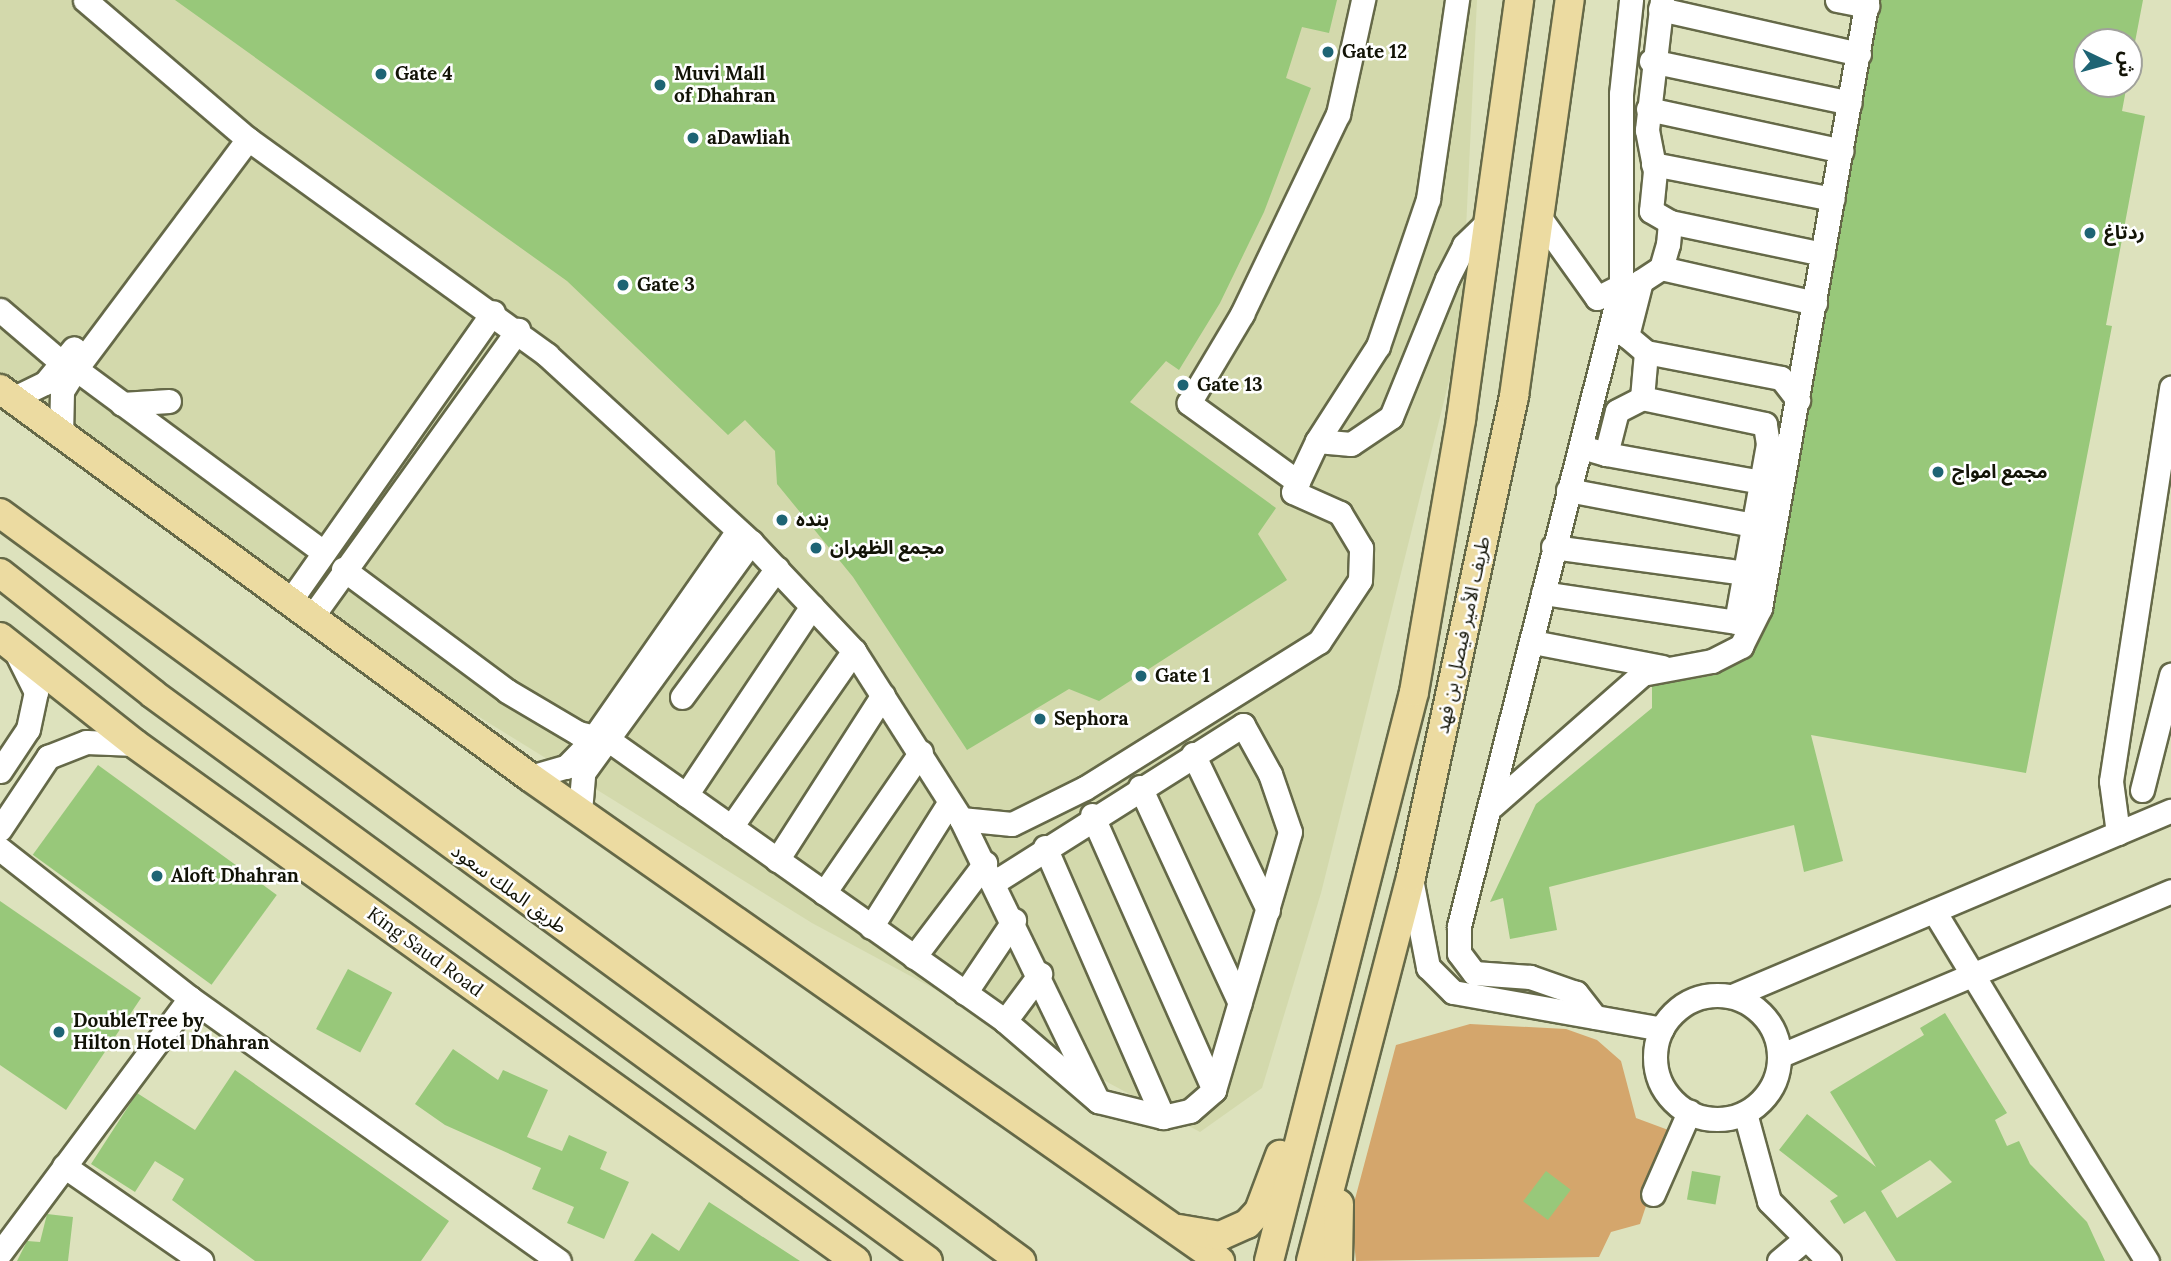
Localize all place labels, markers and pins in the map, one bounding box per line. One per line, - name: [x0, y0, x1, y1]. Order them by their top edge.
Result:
- place label: Gate 12: [1342, 41, 1407, 63]
- marker: Gate 12: [1320, 44, 1336, 60]
- place label: Gate 4: [395, 63, 453, 85]
- place label: Muvi Mall of Dhahran: [674, 63, 775, 107]
- marker: Gate 4: [373, 66, 389, 82]
- marker: Muvi Mall of Dhahran: [652, 77, 668, 93]
- place label: aDawliah: [707, 127, 790, 149]
- marker: aDawliah: [685, 130, 701, 146]
- place label: ردتاغ: [2104, 222, 2145, 244]
- marker: ردتاغ: [2082, 225, 2098, 241]
- place label: Gate 3: [637, 274, 695, 296]
- marker: Gate 3: [615, 277, 631, 293]
- place label: Gate 13: [1197, 374, 1263, 396]
- marker: Gate 13: [1175, 377, 1191, 393]
- place label: مجمع امواج: [1952, 461, 2048, 483]
- marker: مجمع امواج: [1930, 464, 1946, 480]
- place label: بنده: [796, 509, 829, 531]
- marker: بنده: [774, 512, 790, 528]
- place label: مجمع الظهران: [830, 537, 945, 559]
- marker: مجمع الظهران: [808, 540, 824, 556]
- place label: Gate 1: [1155, 665, 1210, 687]
- marker: Gate 1: [1133, 668, 1149, 684]
- place label: Sephora: [1054, 708, 1128, 730]
- marker: Sephora: [1032, 711, 1048, 727]
- place label: Aloft Dhahran: [171, 865, 299, 887]
- marker: Aloft Dhahran: [149, 868, 165, 884]
- place label: DoubleTree by Hilton Hotel Dhahran: [73, 1010, 269, 1054]
- marker: DoubleTree by Hilton Hotel Dhahran: [51, 1024, 67, 1040]

